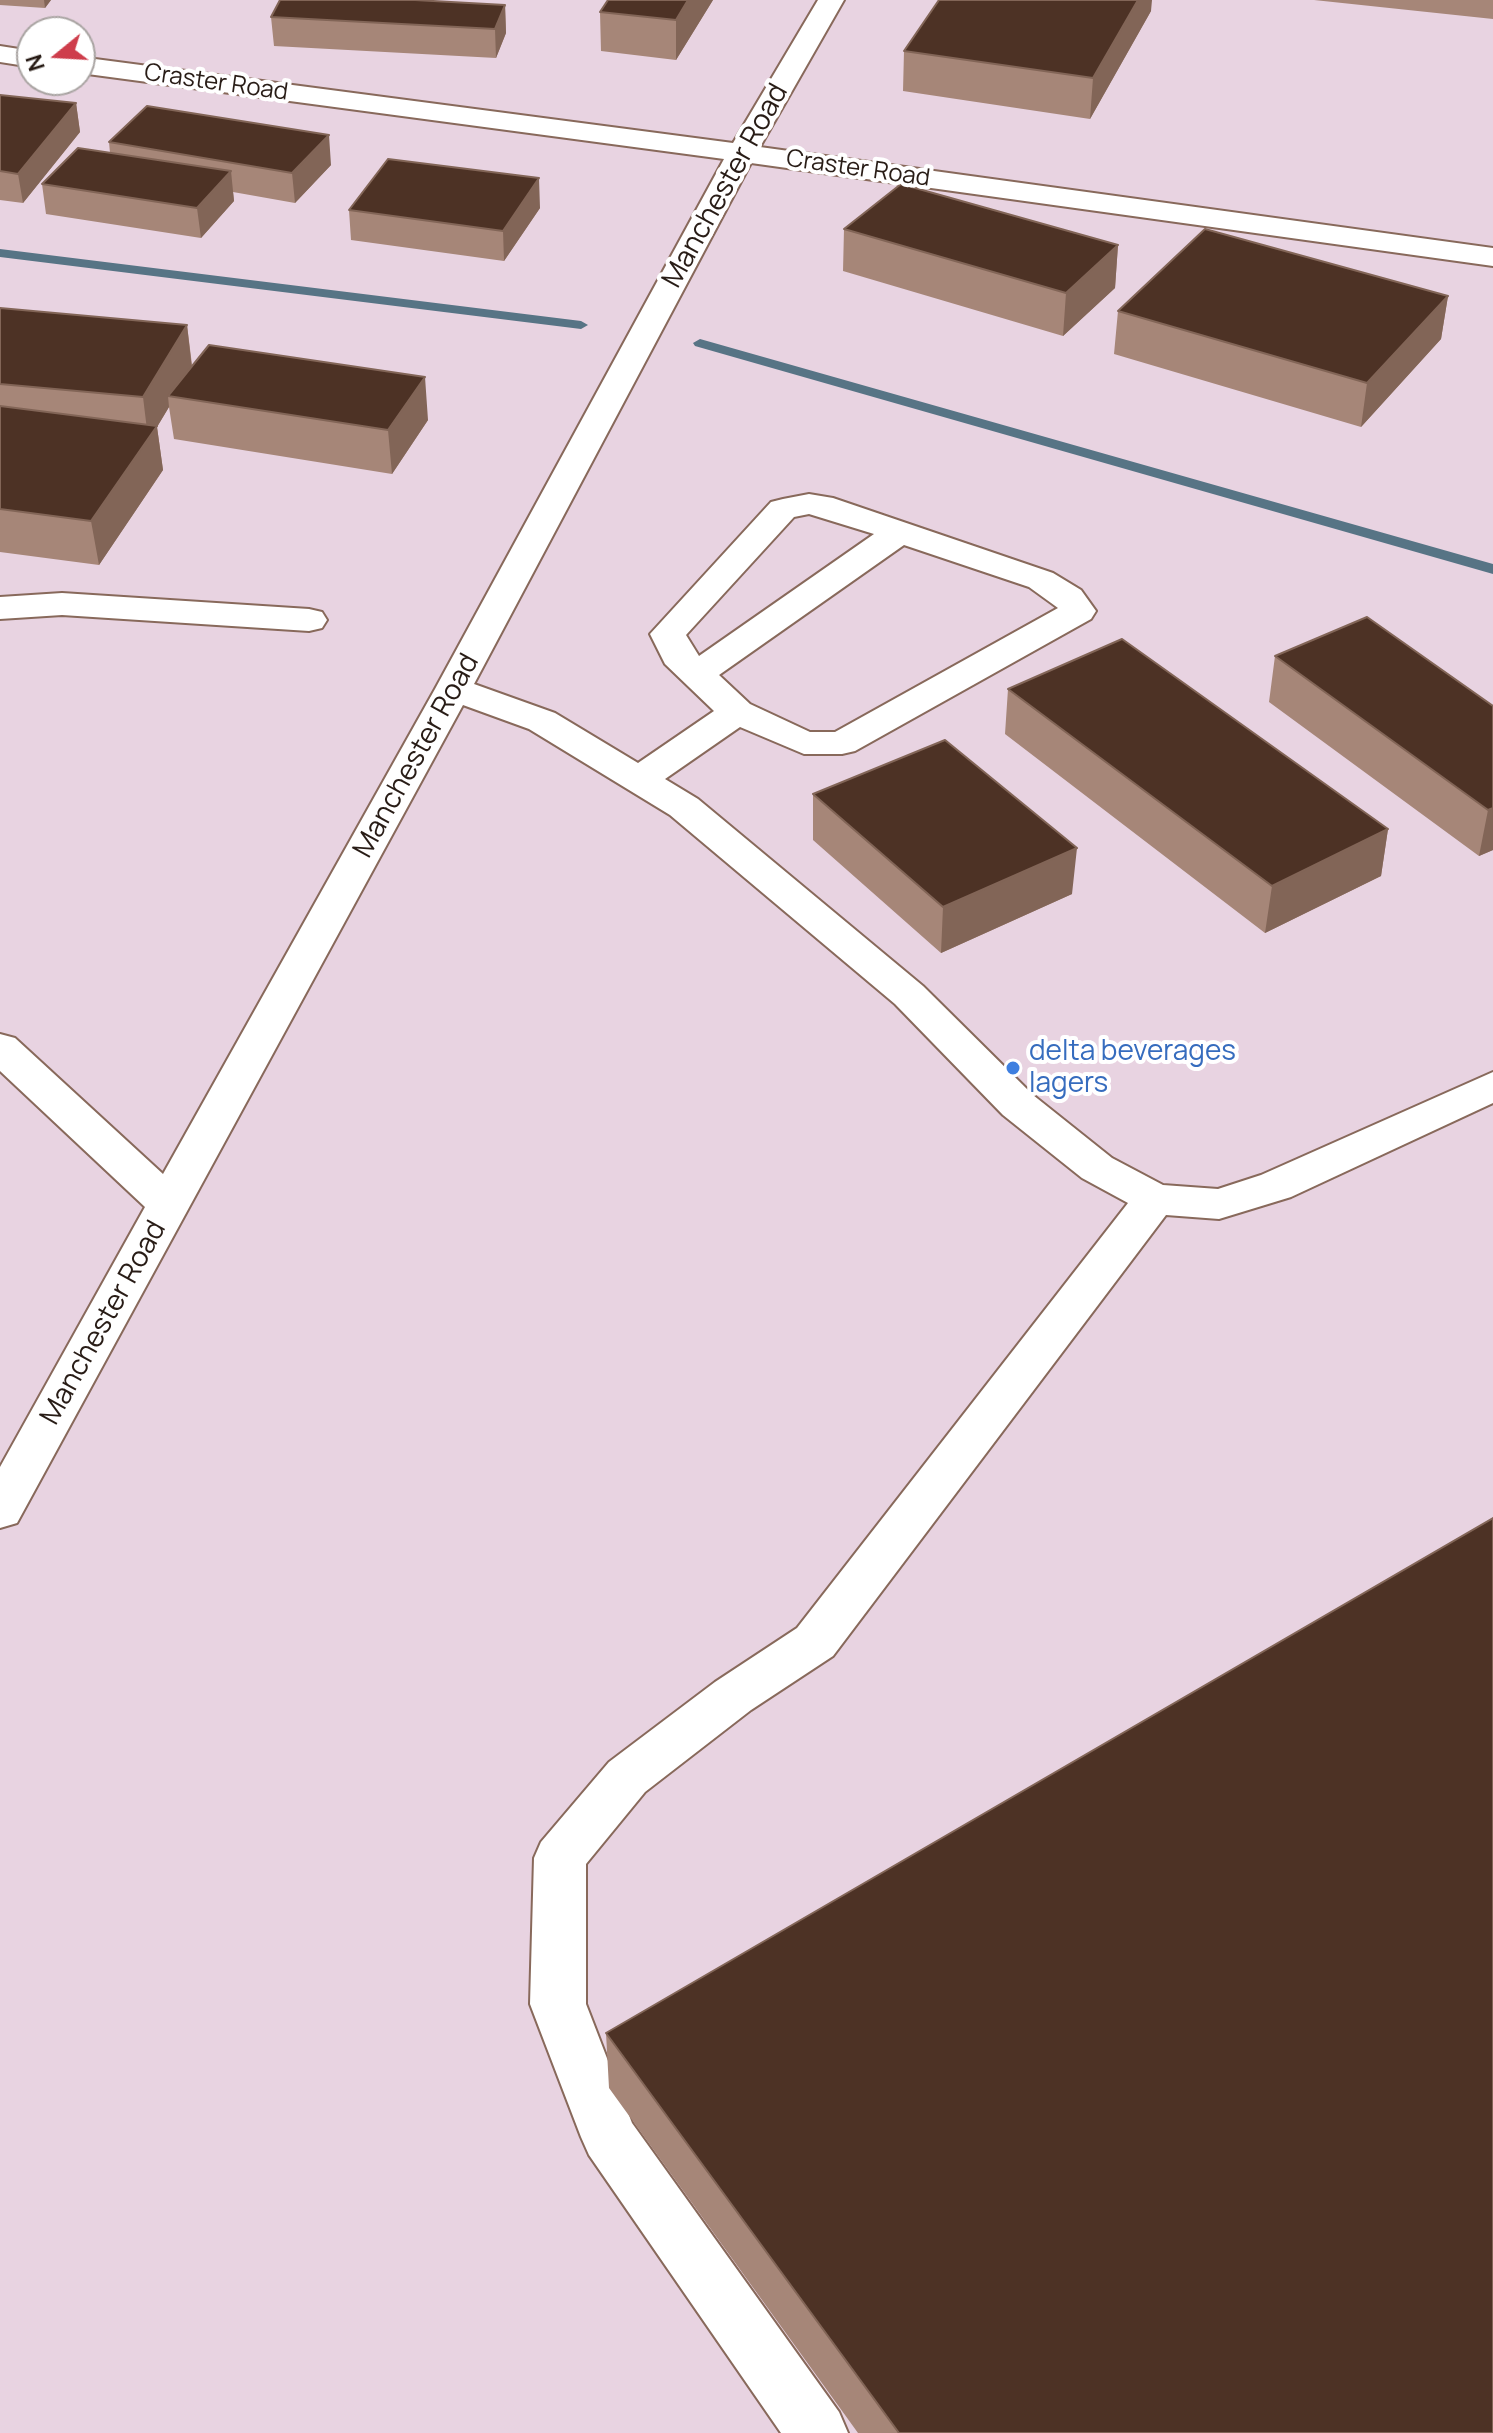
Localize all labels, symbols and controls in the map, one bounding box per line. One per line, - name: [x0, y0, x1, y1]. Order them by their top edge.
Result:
- north arrow: [16, 16, 96, 96]
- text: N: [18, 51, 52, 75]
- street label: Craster Road: [142, 59, 290, 107]
- street label: Manchester Road: [656, 78, 796, 294]
- street label: Craster Road: [784, 145, 932, 193]
- street label: Manchester Road: [347, 648, 487, 864]
- place label: delta beverages lagers: [1029, 1035, 1236, 1101]
- marker: delta beverages lagers: [1004, 1059, 1022, 1077]
- street label: Manchester Road: [34, 1215, 174, 1431]

